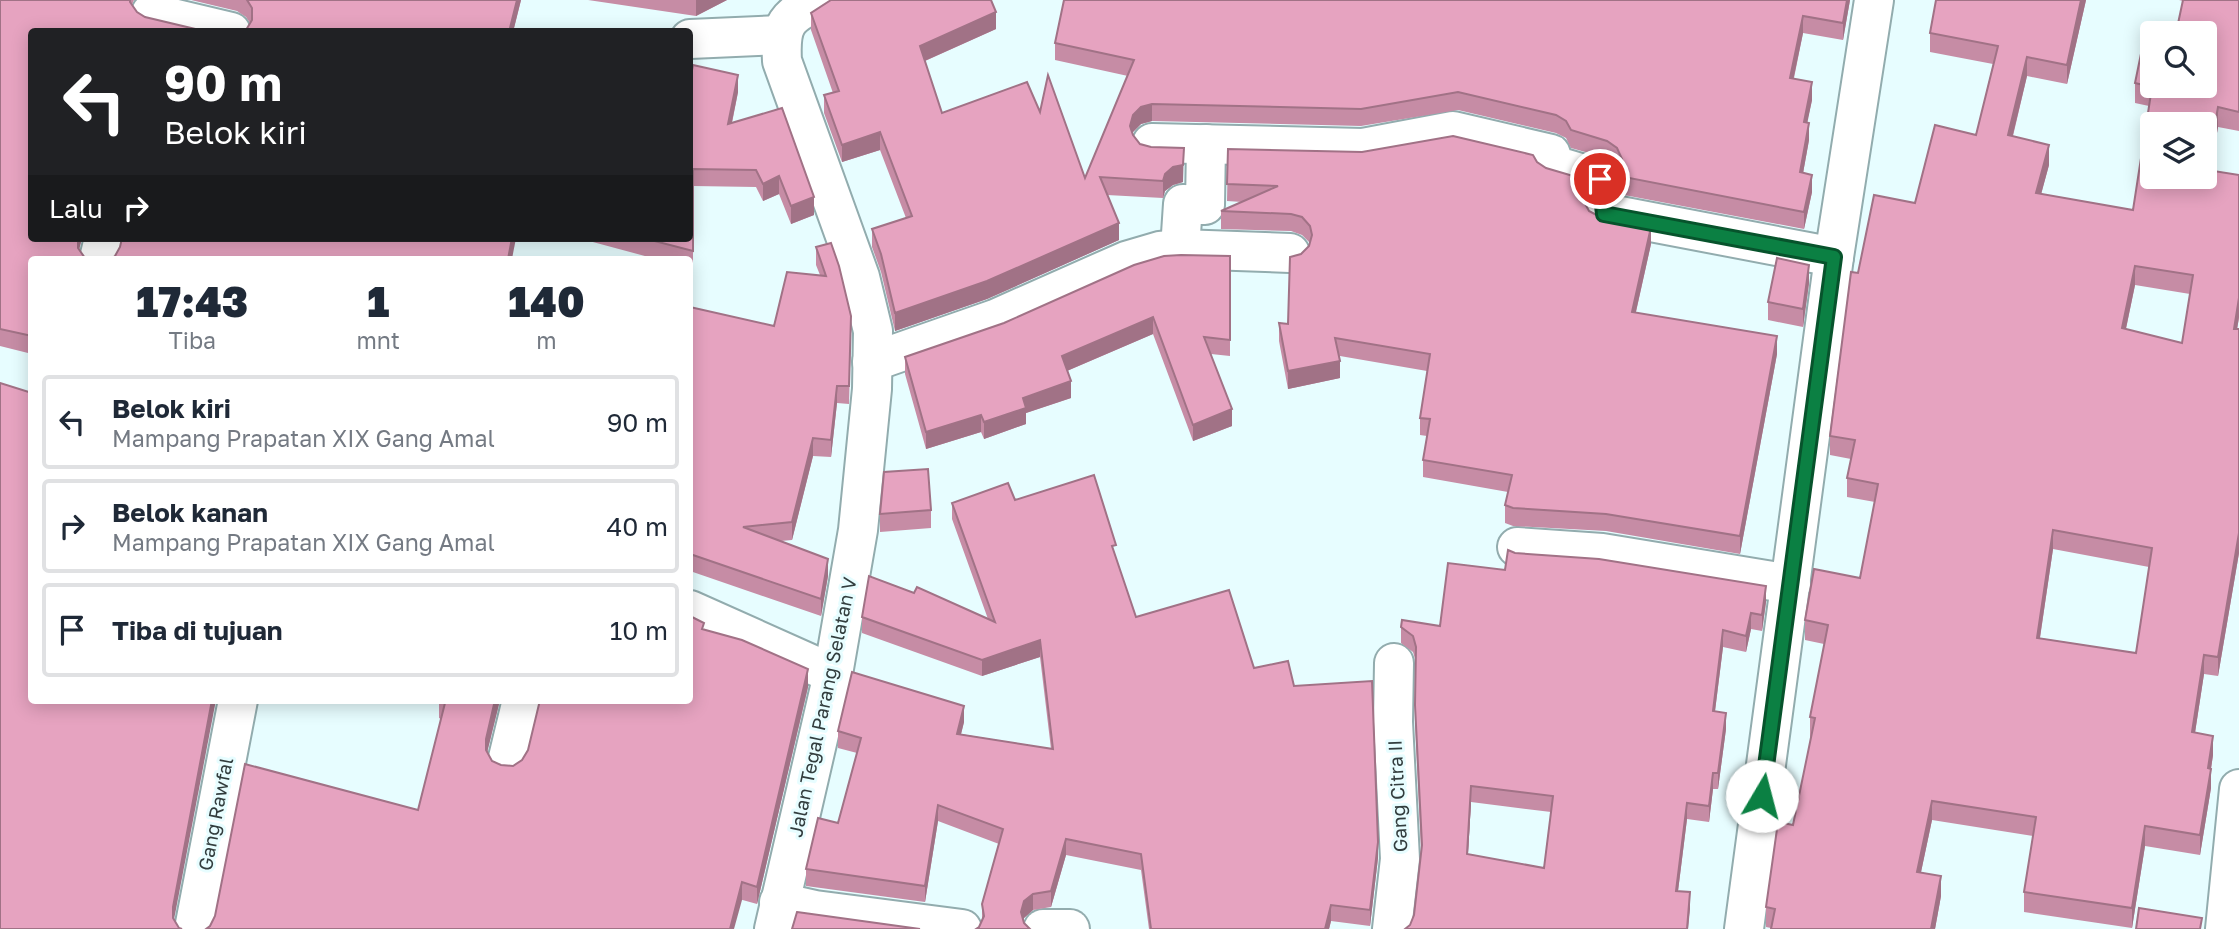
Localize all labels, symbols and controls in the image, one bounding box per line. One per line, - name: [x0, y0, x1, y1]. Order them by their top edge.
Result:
- map controls: [2140, 21, 2217, 189]
- button: search: [2140, 21, 2217, 98]
- text: 90 m: [164, 53, 282, 112]
- icon: left: [49, 56, 140, 147]
- button: layers: [2140, 112, 2217, 189]
- text: Belok kiri: [164, 113, 307, 151]
- pin: [1570, 149, 1630, 209]
- icon: arrive: [1581, 160, 1619, 198]
- icon: right: [117, 189, 155, 227]
- text: Lalu: [49, 193, 103, 224]
- text: 17:43: [136, 276, 248, 326]
- text: 1: [367, 276, 389, 326]
- text: 140: [508, 276, 585, 326]
- text: Tiba: [168, 326, 216, 354]
- text: mnt: [357, 326, 400, 354]
- text: m: [536, 326, 557, 354]
- text: Belok kiri: [112, 393, 231, 424]
- icon: left: [53, 403, 91, 441]
- text: 90 m: [607, 407, 668, 438]
- text: Mampang Prapatan XIX Gang Amal: [112, 424, 495, 452]
- text: Belok kanan: [112, 497, 268, 528]
- icon: right: [53, 507, 91, 545]
- text: 40 m: [607, 511, 668, 542]
- text: Mampang Prapatan XIX Gang Amal: [112, 528, 495, 556]
- street label: Jalan Tegal Parang Selatan V: [783, 575, 861, 839]
- icon: arrive: [53, 611, 91, 649]
- text: Tiba di tujuan: [112, 615, 282, 646]
- text: 10 m: [610, 615, 668, 646]
- street label: Gang Citra II: [1383, 739, 1411, 853]
- street label: Gang Rawfal: [193, 756, 237, 872]
- position arrow: [1725, 759, 1799, 833]

